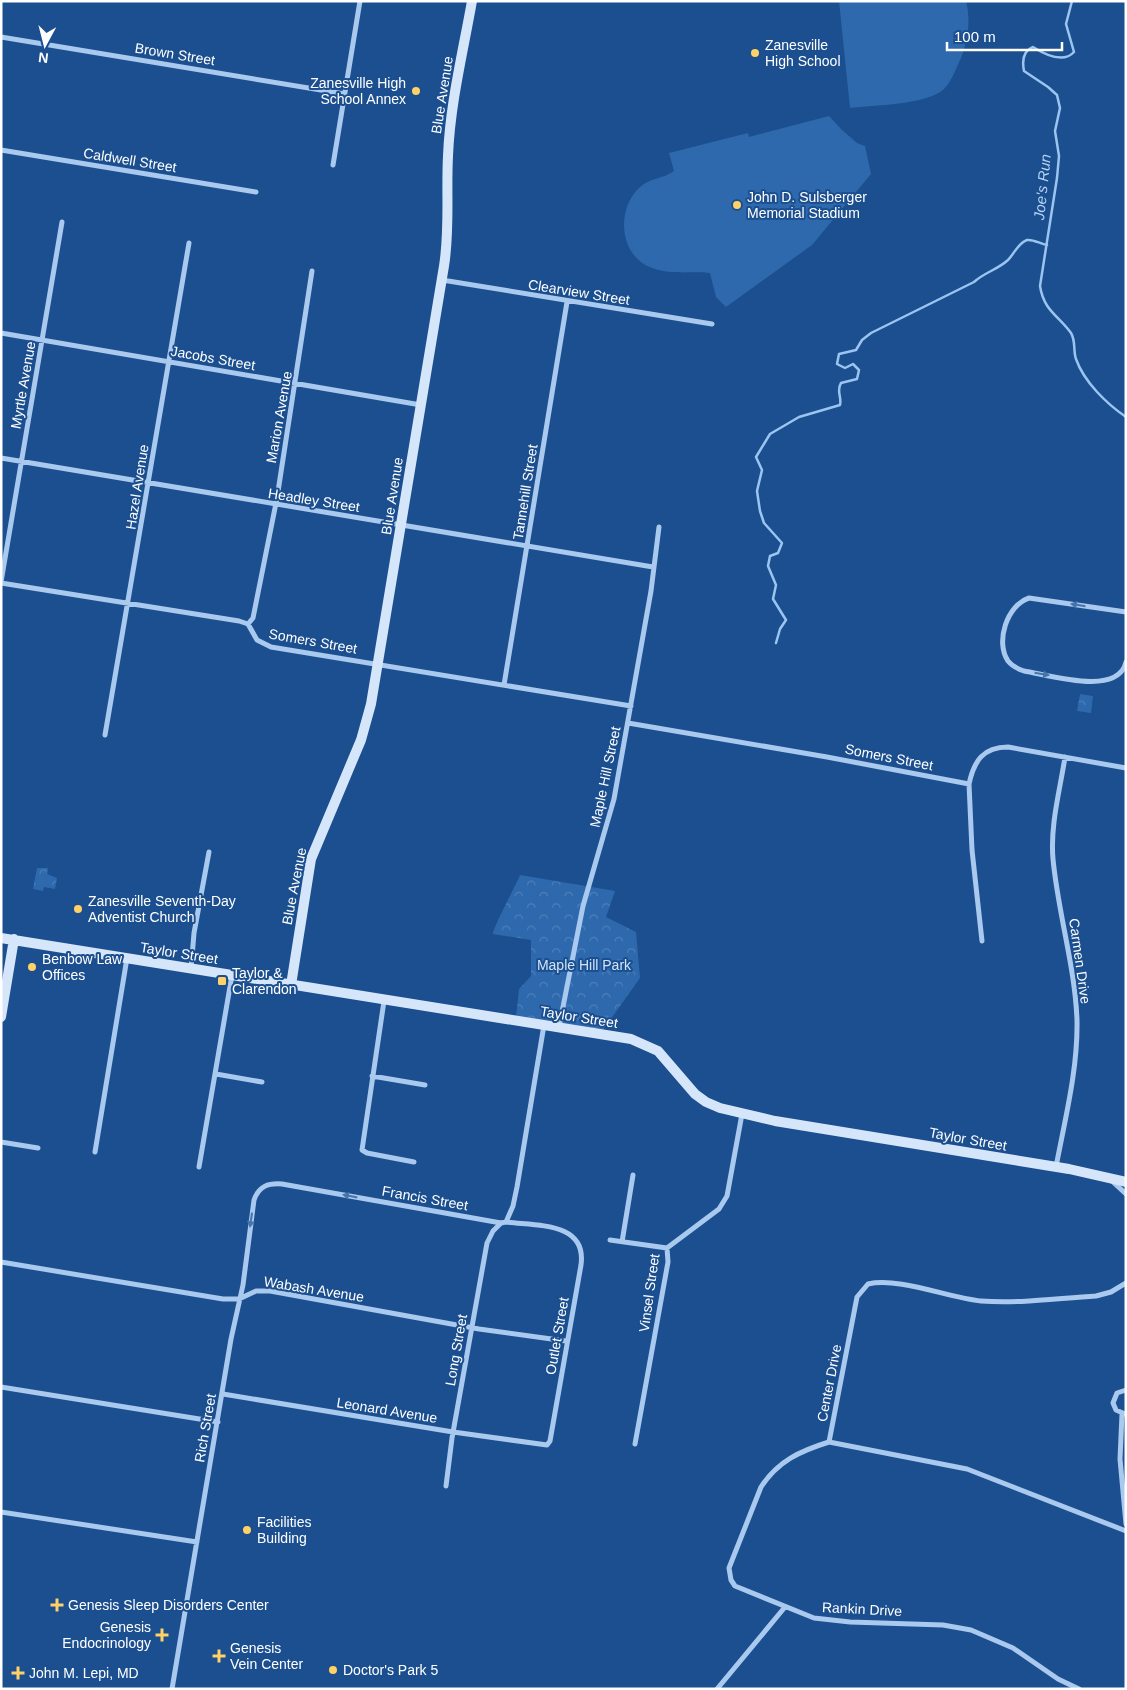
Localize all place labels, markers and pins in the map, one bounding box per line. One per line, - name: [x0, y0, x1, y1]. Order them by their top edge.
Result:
- place label: Zanesville High School: [765, 37, 841, 69]
- marker: Zanesville High School: [749, 47, 761, 59]
- place label: Zanesville High School Annex: [310, 75, 406, 107]
- marker: Zanesville High School Annex: [410, 85, 422, 97]
- place label: John D. Sulsberger Memorial Stadium: [747, 189, 867, 221]
- marker: John D. Sulsberger Memorial Stadium: [731, 199, 743, 211]
- place label: Zanesville Seventh-Day Adventist Church: [88, 893, 236, 925]
- marker: Zanesville Seventh-Day Adventist Church: [72, 903, 84, 915]
- place label: Benbow Law Offices: [42, 951, 123, 983]
- marker: Benbow Law Offices: [26, 961, 38, 973]
- place label: Taylor & Clarendon: [232, 965, 297, 997]
- marker: Taylor & Clarendon: [216, 975, 228, 987]
- place label: Facilities Building: [257, 1514, 311, 1546]
- marker: Facilities Building: [241, 1524, 253, 1536]
- place label: Genesis Sleep Disorders Center: [68, 1597, 269, 1613]
- marker: Genesis Sleep Disorders Center: [50, 1598, 64, 1612]
- place label: Genesis Endocrinology: [62, 1619, 151, 1651]
- marker: Genesis Endocrinology: [155, 1628, 169, 1642]
- place label: Genesis Vein Center: [230, 1640, 303, 1672]
- marker: Genesis Vein Center: [212, 1649, 226, 1663]
- place label: Doctor's Park 5: [343, 1662, 438, 1678]
- marker: Doctor's Park 5: [327, 1664, 339, 1676]
- place label: John M. Lepi, MD: [29, 1665, 139, 1681]
- marker: John M. Lepi, MD: [11, 1666, 25, 1680]

